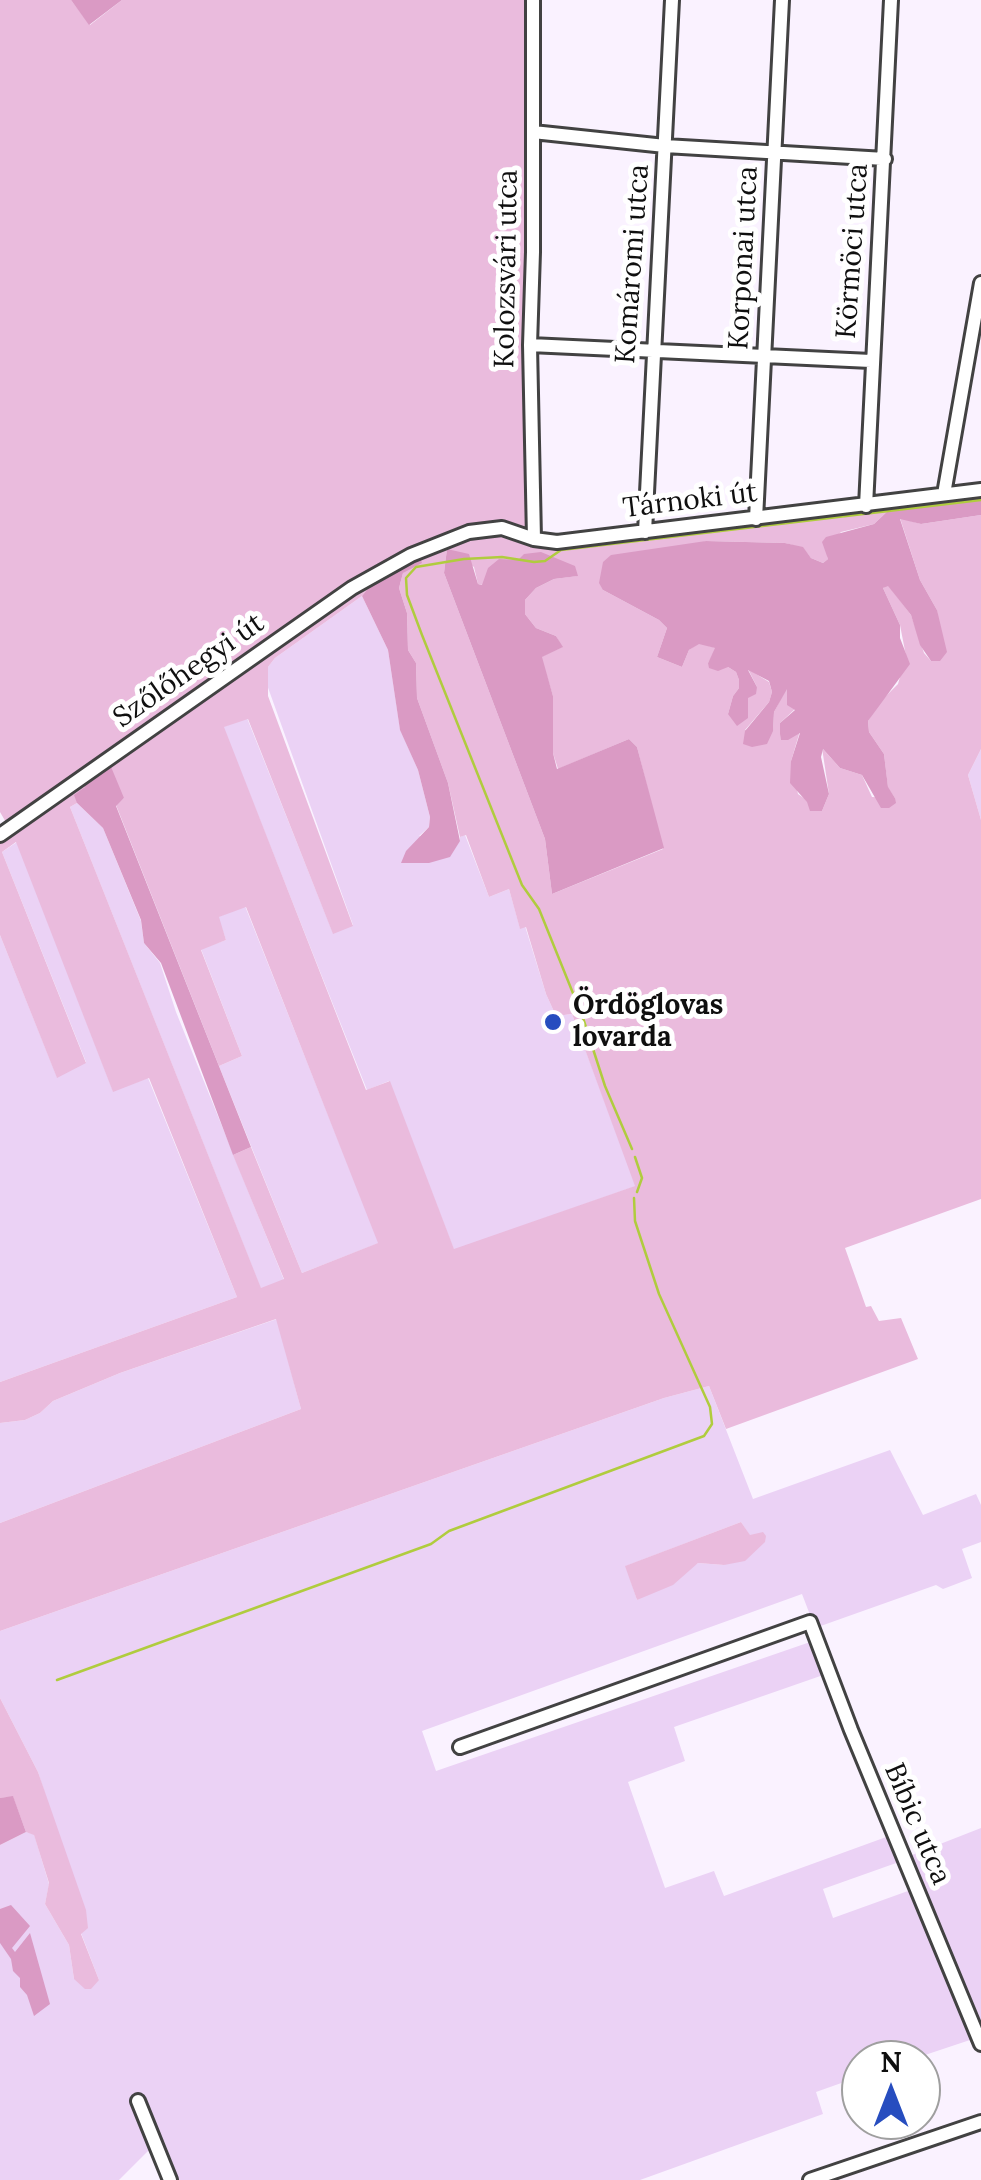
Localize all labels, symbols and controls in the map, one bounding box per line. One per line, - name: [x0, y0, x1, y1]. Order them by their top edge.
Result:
- street label: Körmöci utca: [830, 162, 876, 340]
- street label: Komáromi utca: [609, 163, 657, 365]
- street label: Korponai utca: [722, 165, 766, 351]
- street label: Kolozsvári utca: [488, 169, 526, 369]
- street label: Tárnoki út: [621, 476, 759, 526]
- street label: Szőlőhegyi út: [107, 607, 271, 735]
- place label: Ördöglovas lovarda: [573, 989, 723, 1055]
- marker: Ördöglovas lovarda: [542, 1011, 564, 1033]
- street label: Bíbic utca: [876, 1758, 958, 1890]
- north arrow: [841, 2040, 941, 2140]
- text: N: [880, 2044, 902, 2080]

